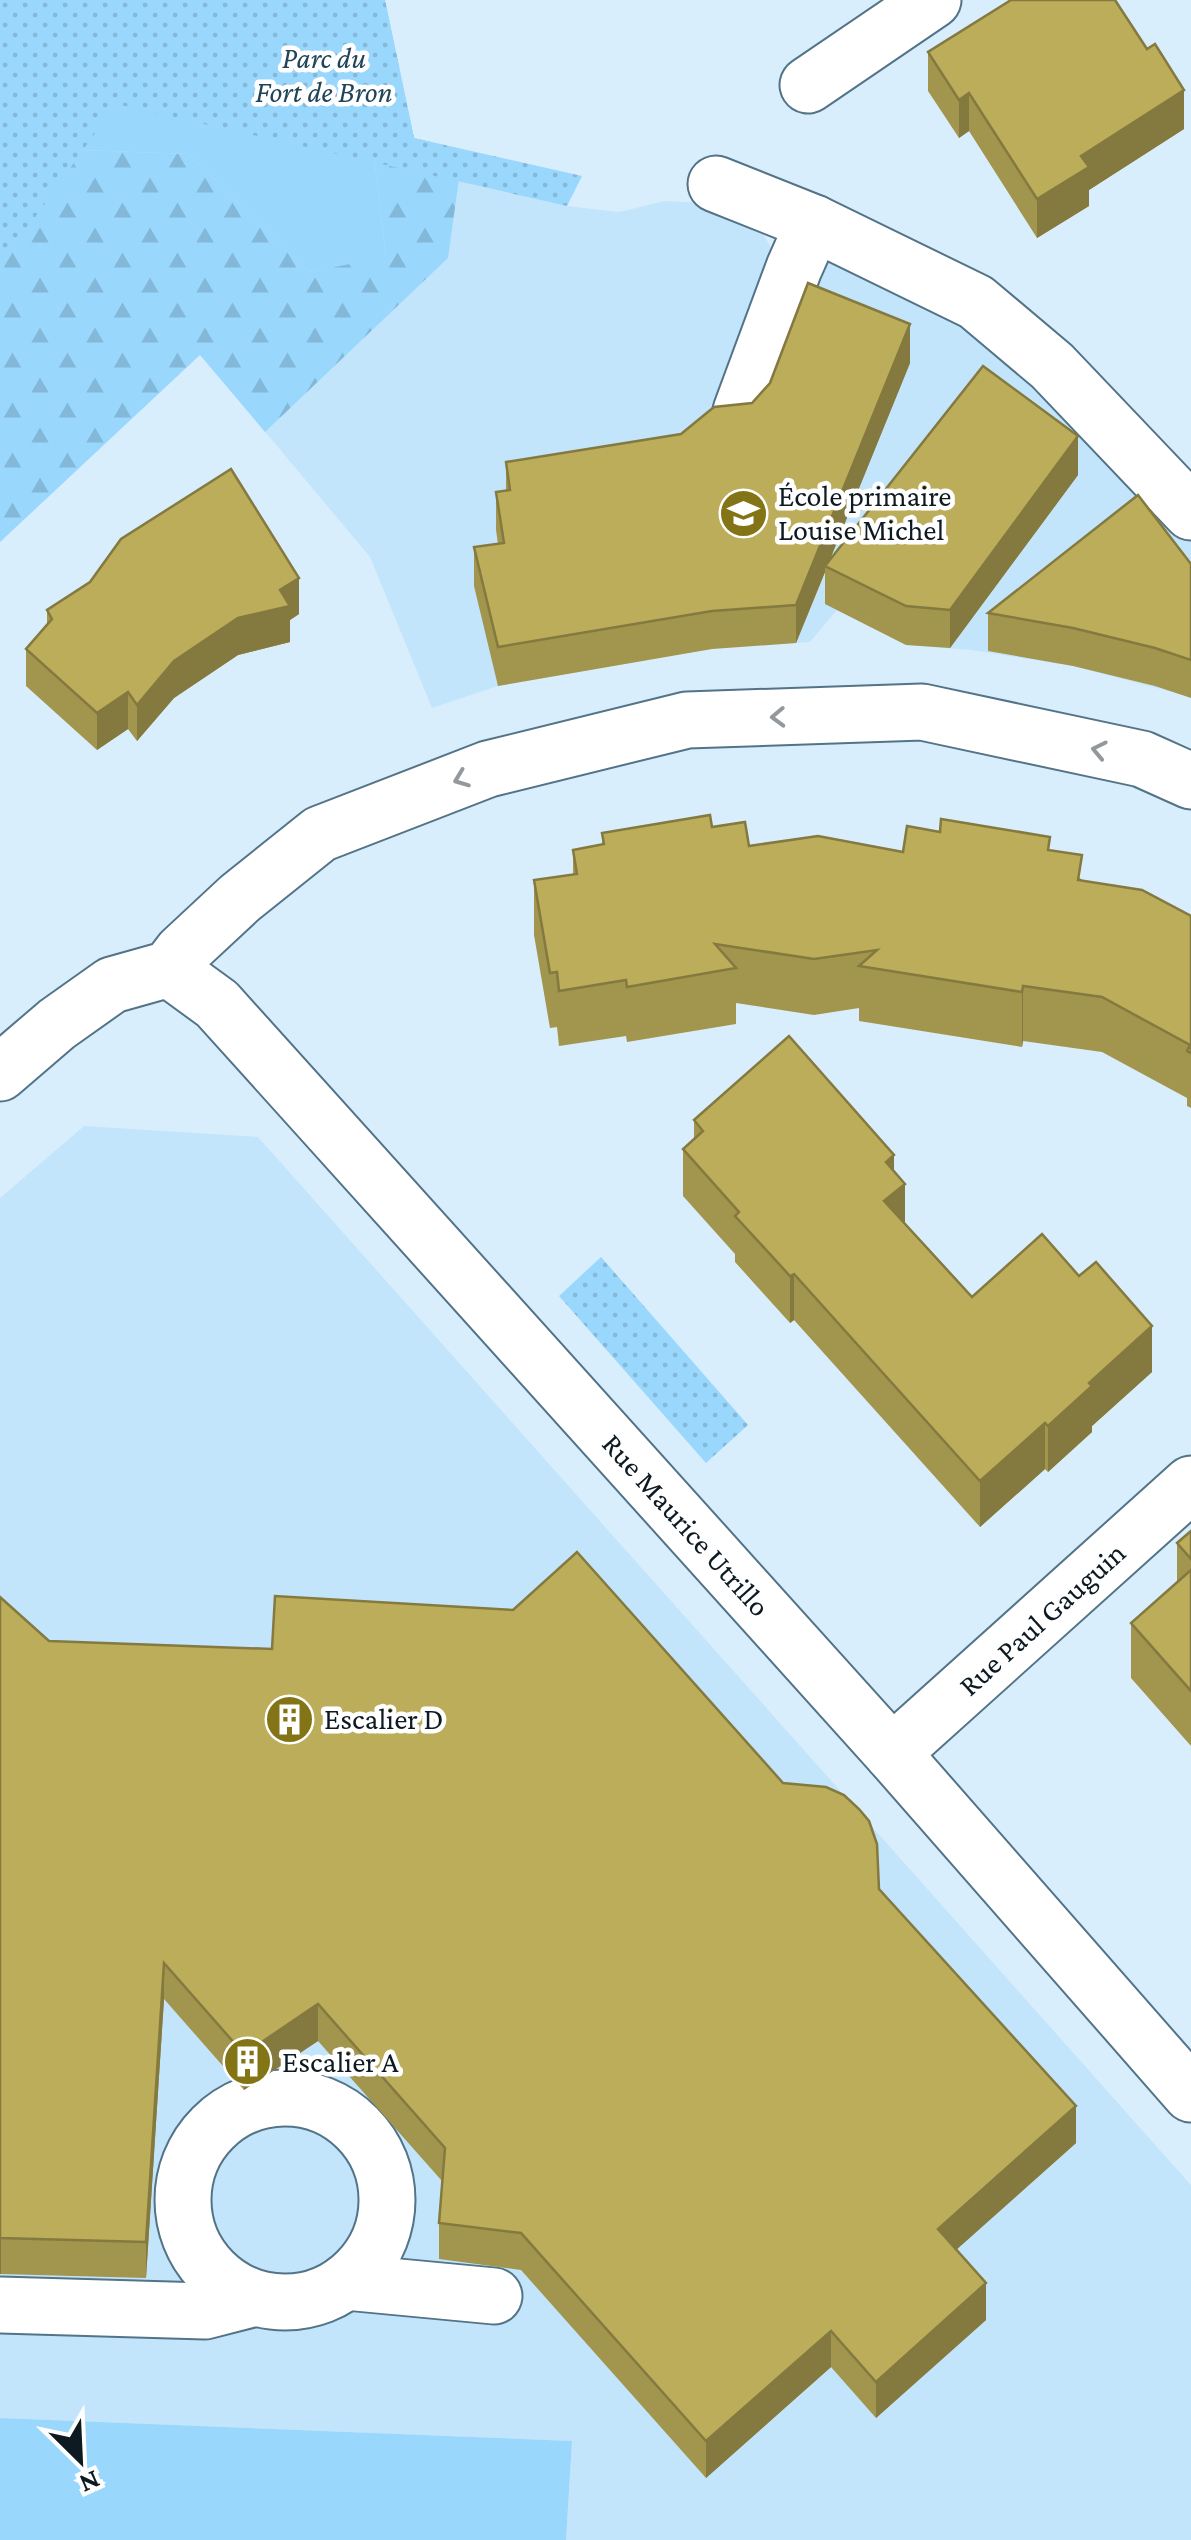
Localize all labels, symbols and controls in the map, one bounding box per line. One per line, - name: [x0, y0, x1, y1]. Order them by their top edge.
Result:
- park label: Parc du Fort de Bron: [255, 41, 393, 108]
- place label: École primaire Louise Michel: [778, 479, 951, 546]
- school or university icon: École primaire Louise Michel: [717, 487, 769, 539]
- one-way arrow: [770, 706, 786, 727]
- one-way arrow: [1091, 741, 1108, 762]
- one-way arrow: [453, 768, 471, 788]
- street label: Rue Maurice Utrillo: [596, 1427, 777, 1623]
- street label: Rue Paul Gauguin: [952, 1535, 1132, 1703]
- building icon: Escalier D: [263, 1693, 315, 1745]
- place label: Escalier D: [324, 1702, 444, 1735]
- building icon: Escalier A: [221, 2036, 273, 2088]
- place label: Escalier A: [282, 2045, 400, 2078]
- north arrow: [30, 2410, 130, 2510]
- text: N: [75, 2464, 105, 2500]

